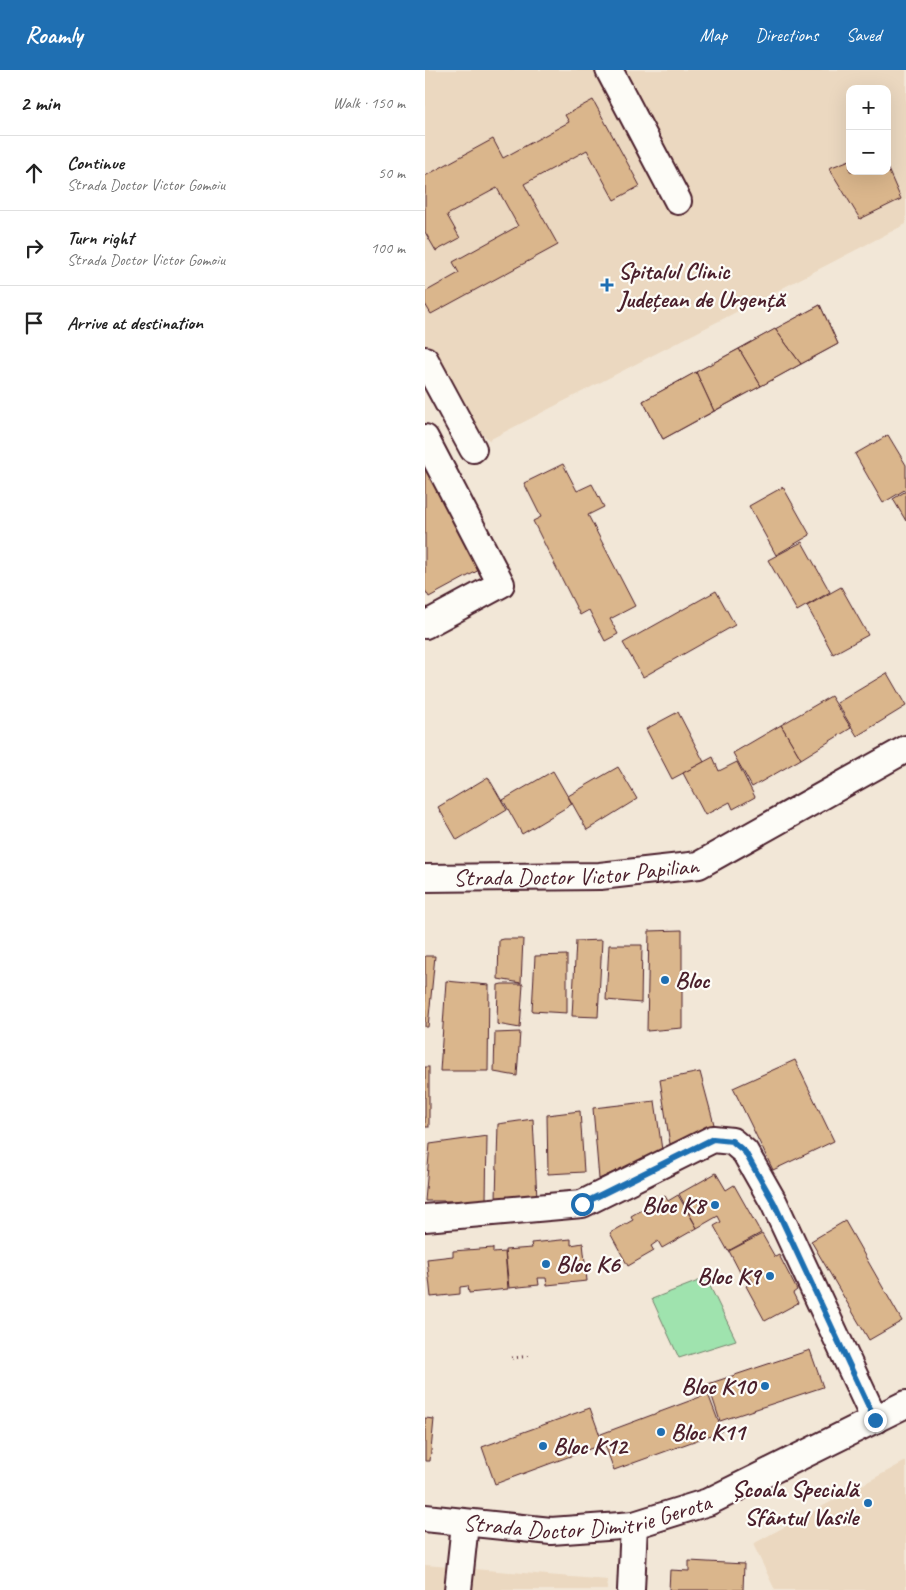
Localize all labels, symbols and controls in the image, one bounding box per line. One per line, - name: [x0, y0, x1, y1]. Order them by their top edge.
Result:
- text: Roamly: [25, 20, 82, 50]
- text: Map: [700, 24, 727, 46]
- text: Directions: [755, 24, 818, 46]
- text: Saved: [846, 24, 881, 46]
- map controls: [846, 85, 891, 175]
- button: +: [846, 85, 891, 130]
- text: 2 min: [20, 90, 60, 116]
- text: Walk · 150 m: [333, 93, 405, 113]
- button: −: [846, 130, 891, 175]
- text: Continue: [67, 151, 124, 175]
- icon: ahead: [20, 159, 48, 187]
- text: 50 m: [378, 163, 405, 183]
- text: Strada Doctor Victor Gomoiu: [67, 175, 225, 195]
- text: Turn right: [67, 226, 134, 250]
- icon: right: [20, 234, 48, 262]
- text: 100 m: [371, 238, 405, 258]
- text: Strada Doctor Victor Gomoiu: [67, 250, 225, 270]
- place label: Spitalul Clinic Județean de Urgență: [616, 256, 787, 314]
- marker: Spitalul Clinic Județean de Urgență: [600, 278, 614, 292]
- icon: arrive: [20, 309, 48, 337]
- text: Arrive at destination: [67, 311, 203, 335]
- street label: Strada Doctor Victor Papilian: [453, 850, 701, 893]
- place label: Bloc: [675, 965, 711, 995]
- marker: Bloc: [659, 974, 671, 986]
- place label: Bloc K8: [642, 1190, 708, 1220]
- route start: [571, 1193, 594, 1216]
- marker: Bloc K8: [709, 1199, 721, 1211]
- place label: Bloc K6: [556, 1249, 621, 1279]
- marker: Bloc K6: [540, 1258, 552, 1270]
- place label: Bloc K9: [697, 1261, 762, 1291]
- marker: Bloc K9: [764, 1270, 776, 1282]
- place label: Bloc K10: [681, 1371, 757, 1401]
- marker: Bloc K10: [759, 1380, 771, 1392]
- route end: [864, 1409, 887, 1432]
- place label: Bloc K11: [671, 1417, 748, 1447]
- marker: Bloc K11: [655, 1426, 667, 1438]
- place label: Bloc K12: [553, 1431, 629, 1461]
- marker: Bloc K12: [537, 1440, 549, 1452]
- place label: Școala Specială Sfântul Vasile: [732, 1474, 861, 1532]
- street label: Strada Doctor Dimitrie Gerota: [462, 1487, 716, 1546]
- marker: Școala Specială Sfântul Vasile: [862, 1497, 874, 1509]

